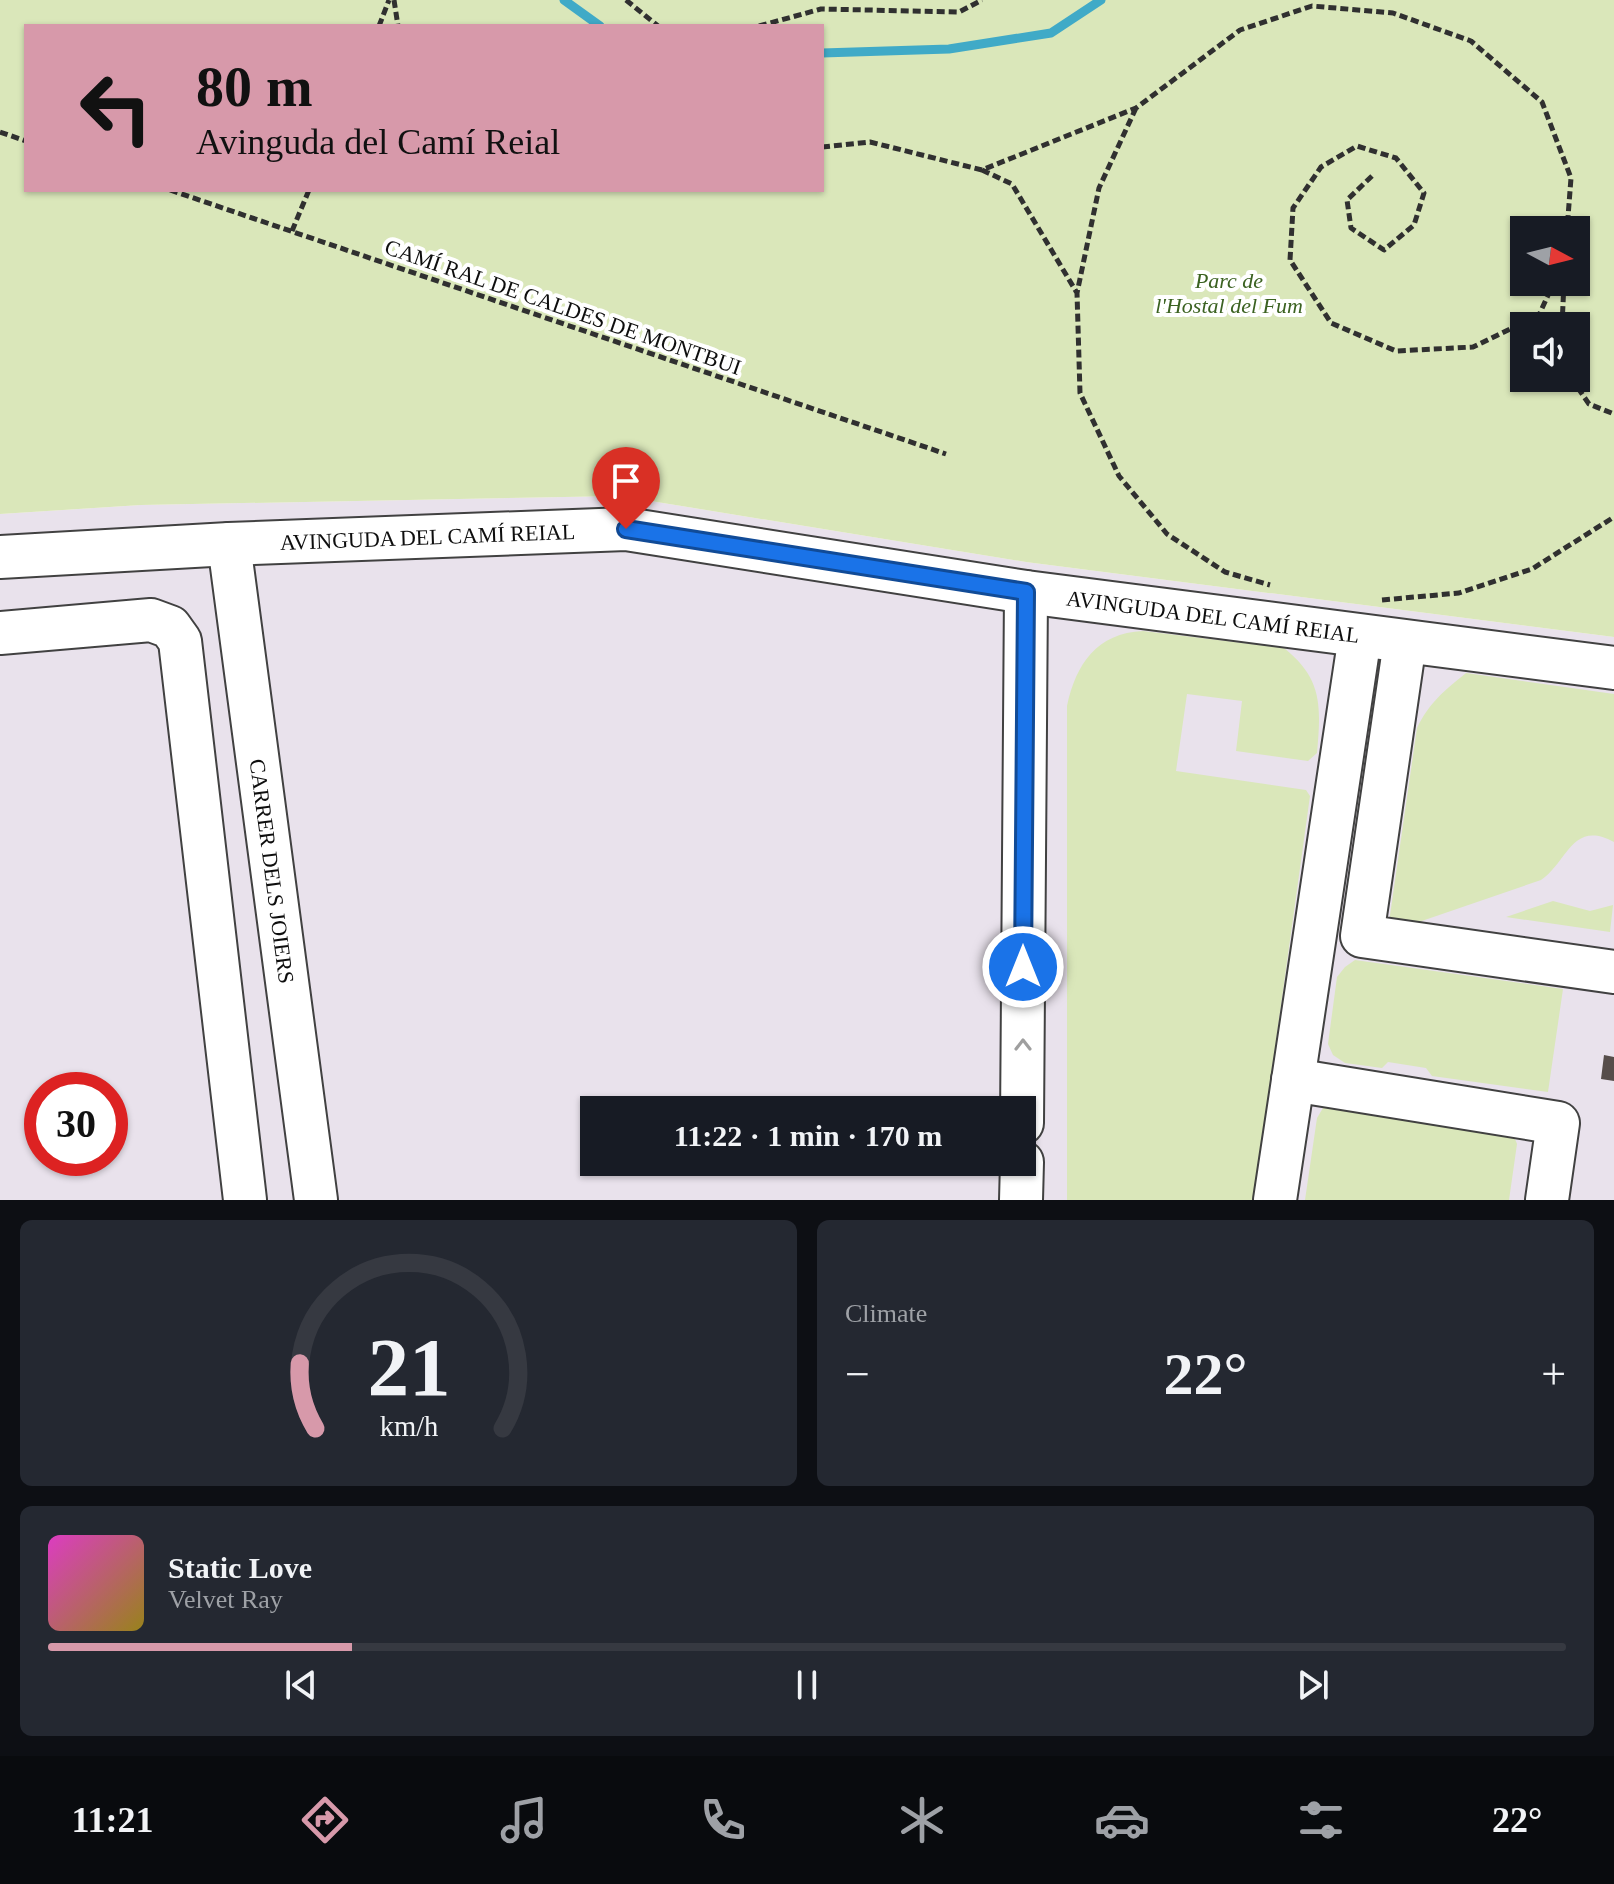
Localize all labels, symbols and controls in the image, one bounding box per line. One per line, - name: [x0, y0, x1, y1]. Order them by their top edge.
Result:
- icon: left: [64, 56, 168, 160]
- text: 80 m: [196, 56, 313, 118]
- text: Avinguda del Camí Reial: [196, 122, 560, 162]
- north arrow: [1510, 216, 1590, 296]
- map controls: [1510, 216, 1590, 392]
- street label: CAMÍ RAL DE CALDES DE MONTBUI: [382, 234, 744, 380]
- park label: Parc de l'Hostal del Fum: [1155, 268, 1303, 318]
- button: sound: [1510, 312, 1590, 392]
- pin: [592, 447, 660, 529]
- icon: arrive: [604, 459, 648, 503]
- street label: AVINGUDA DEL CAMÍ REIAL: [279, 518, 575, 555]
- street label: AVINGUDA DEL CAMÍ REIAL: [1065, 585, 1361, 647]
- street label: CARRER DELS JOIERS: [245, 757, 300, 985]
- position arrow: [981, 925, 1065, 1009]
- one-way arrow: [1014, 1038, 1031, 1051]
- speed limit sign: 30: [24, 1072, 128, 1176]
- text: 11:22 · 1 min · 170 m: [674, 1119, 942, 1152]
- text: Climate: [845, 1299, 927, 1328]
- text: 21: [367, 1321, 450, 1413]
- text: 22°: [1164, 1341, 1248, 1407]
- text: −: [845, 1350, 870, 1399]
- text: +: [1541, 1350, 1566, 1399]
- text: km/h: [379, 1411, 438, 1442]
- text: Static Love: [168, 1551, 312, 1584]
- text: Velvet Ray: [168, 1585, 283, 1614]
- icon: previous: [279, 1663, 323, 1707]
- icon: pause: [785, 1663, 829, 1707]
- icon: next: [1291, 1663, 1335, 1707]
- icon: directions: [297, 1792, 353, 1848]
- icon: music: [496, 1792, 552, 1848]
- icon: phone: [695, 1792, 751, 1848]
- icon: climate: [894, 1792, 950, 1848]
- icon: car: [1094, 1792, 1150, 1848]
- icon: filters: [1293, 1792, 1349, 1848]
- text: 11:21: [72, 1800, 154, 1840]
- text: 22°: [1492, 1800, 1542, 1840]

